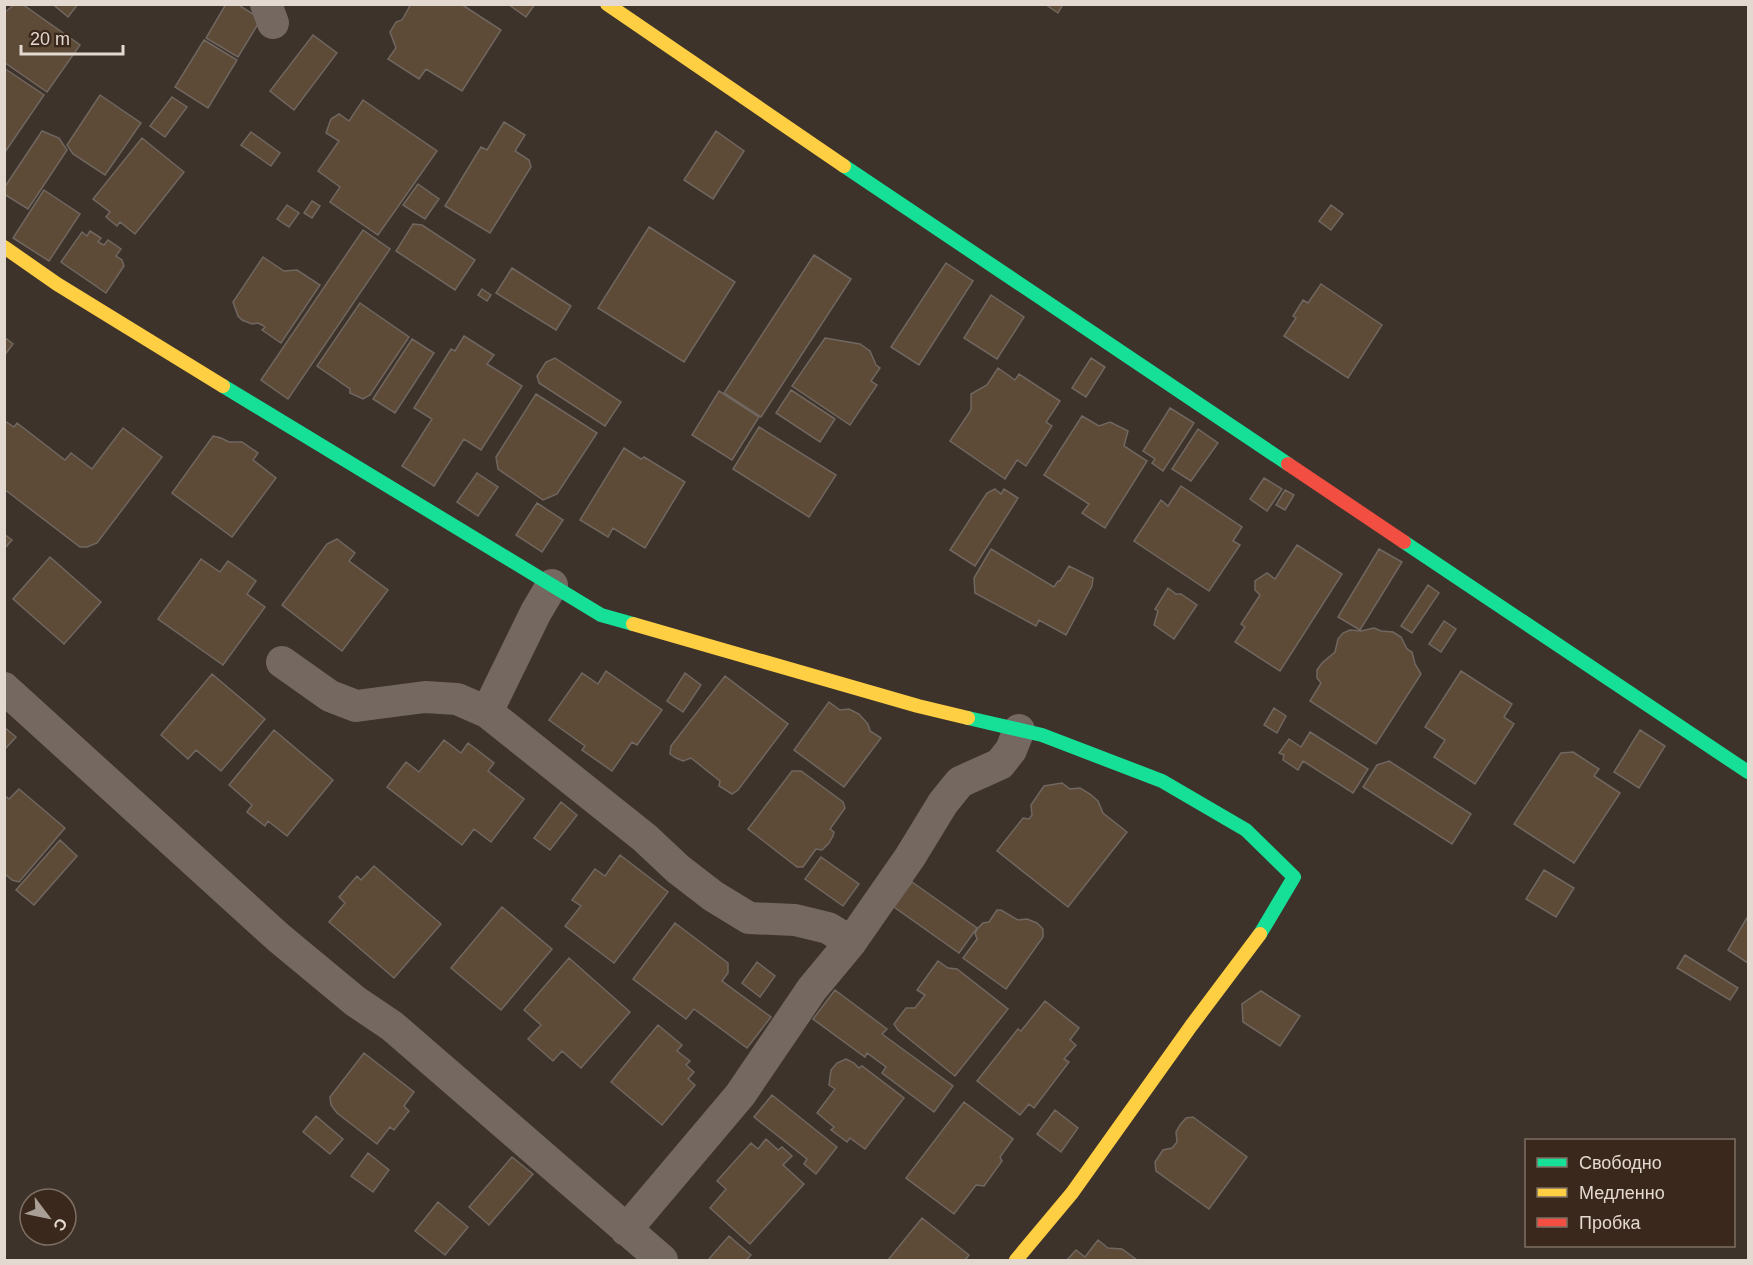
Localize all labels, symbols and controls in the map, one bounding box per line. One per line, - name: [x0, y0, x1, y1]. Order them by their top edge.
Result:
- scale bar: [21, 18, 123, 56]
- text: 20 m: [30, 29, 70, 49]
- legend: [1525, 1139, 1735, 1247]
- text: Свободно: [1579, 1153, 1662, 1173]
- text: Медленно: [1579, 1183, 1665, 1203]
- north arrow: [18, 1187, 78, 1247]
- text: Пробка: [1579, 1213, 1642, 1233]
- text: С: [50, 1215, 71, 1234]

